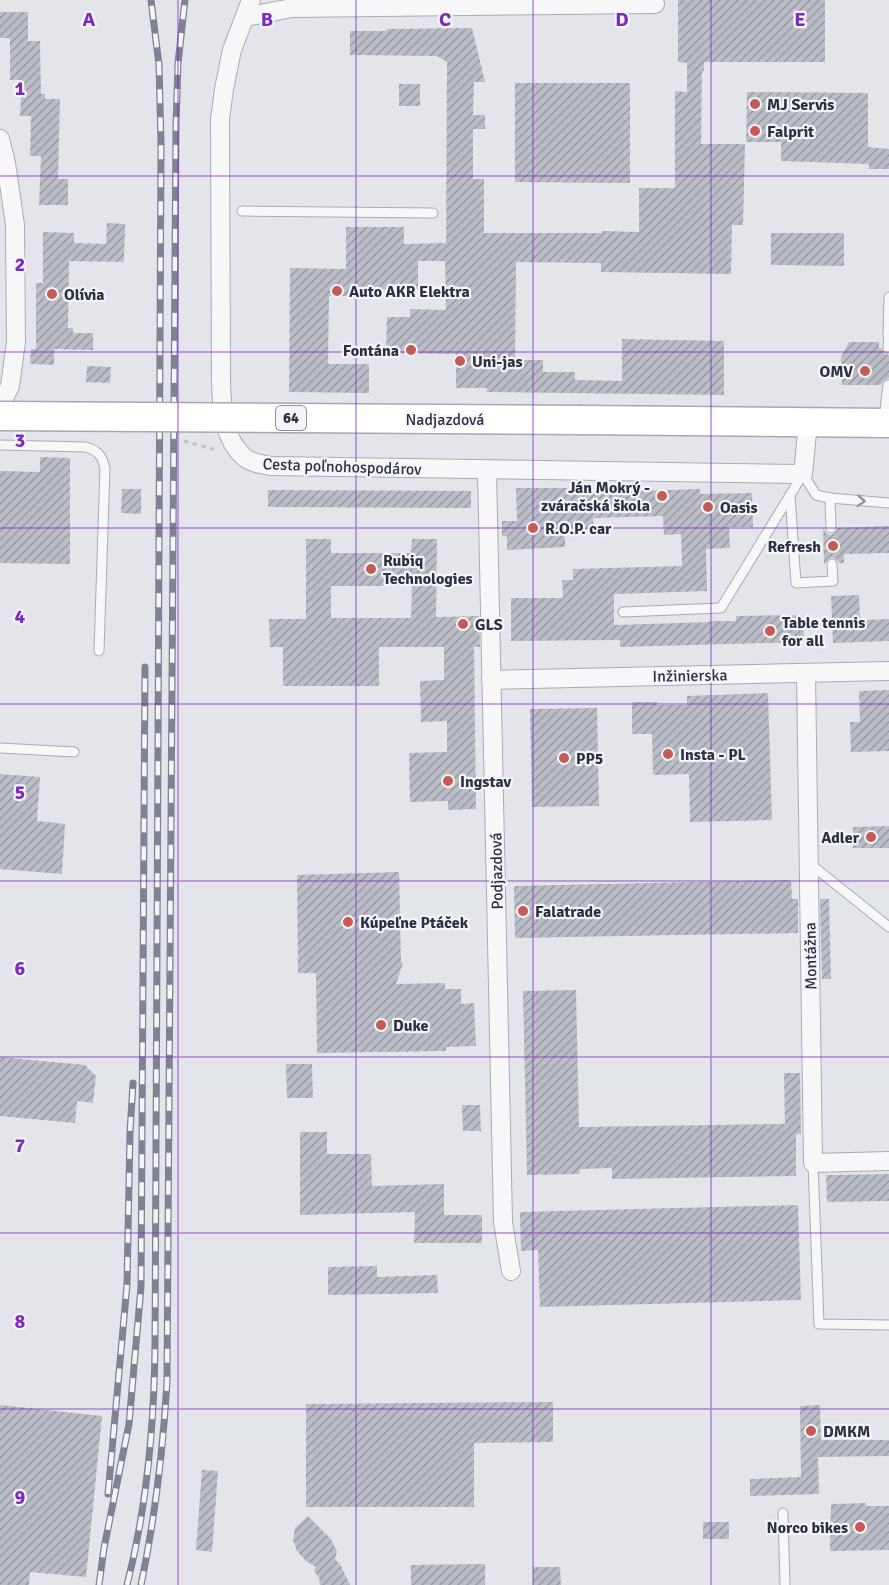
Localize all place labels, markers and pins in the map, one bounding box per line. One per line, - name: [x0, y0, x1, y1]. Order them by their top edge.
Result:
- place label: MJ Servis: [767, 95, 834, 115]
- marker: MJ Servis: [748, 97, 762, 111]
- place label: Falprit: [767, 122, 814, 142]
- marker: Falprit: [748, 124, 762, 138]
- place label: Auto AKR Elektra: [349, 282, 470, 302]
- marker: Auto AKR Elektra: [330, 284, 344, 298]
- place label: Olívia: [64, 285, 104, 305]
- marker: Olívia: [45, 287, 59, 301]
- place label: Fontána: [343, 341, 399, 361]
- marker: Fontána: [404, 343, 418, 357]
- place label: Uni-jas: [472, 352, 522, 372]
- marker: Uni-jas: [453, 354, 467, 368]
- place label: OMV: [820, 362, 853, 382]
- marker: OMV: [858, 364, 872, 378]
- place label: Ján Mokrý - zváračská škola: [541, 478, 650, 516]
- marker: Ján Mokrý - zváračská škola: [655, 489, 669, 503]
- place label: Oasis: [720, 498, 758, 518]
- marker: Oasis: [701, 500, 715, 514]
- place label: R.O.P. car: [545, 519, 612, 539]
- marker: R.O.P. car: [526, 521, 540, 535]
- place label: Refresh: [767, 537, 821, 557]
- marker: Refresh: [826, 539, 840, 553]
- place label: Rubiq Technologies: [383, 551, 473, 589]
- marker: Rubiq Technologies: [364, 562, 378, 576]
- place label: Table tennis for all: [781, 613, 865, 651]
- place label: GLS: [475, 615, 503, 635]
- marker: GLS: [456, 617, 470, 631]
- marker: Table tennis for all: [763, 624, 777, 638]
- place label: Insta - PL: [680, 745, 747, 765]
- marker: Insta - PL: [661, 747, 675, 761]
- place label: PP5: [576, 749, 604, 769]
- marker: PP5: [557, 751, 571, 765]
- place label: Ingstav: [460, 772, 511, 792]
- marker: Ingstav: [441, 774, 455, 788]
- place label: Adler: [821, 828, 860, 848]
- marker: Adler: [864, 830, 878, 844]
- place label: Falatrade: [535, 902, 601, 922]
- marker: Falatrade: [516, 904, 530, 918]
- place label: Kúpeľne Ptáček: [360, 913, 469, 933]
- marker: Kúpeľne Ptáček: [341, 915, 355, 929]
- place label: Duke: [393, 1016, 429, 1036]
- marker: Duke: [374, 1018, 388, 1032]
- place label: DMKM: [823, 1422, 870, 1442]
- marker: DMKM: [804, 1424, 818, 1438]
- place label: Norco bikes: [767, 1518, 848, 1538]
- marker: Norco bikes: [853, 1520, 867, 1534]

